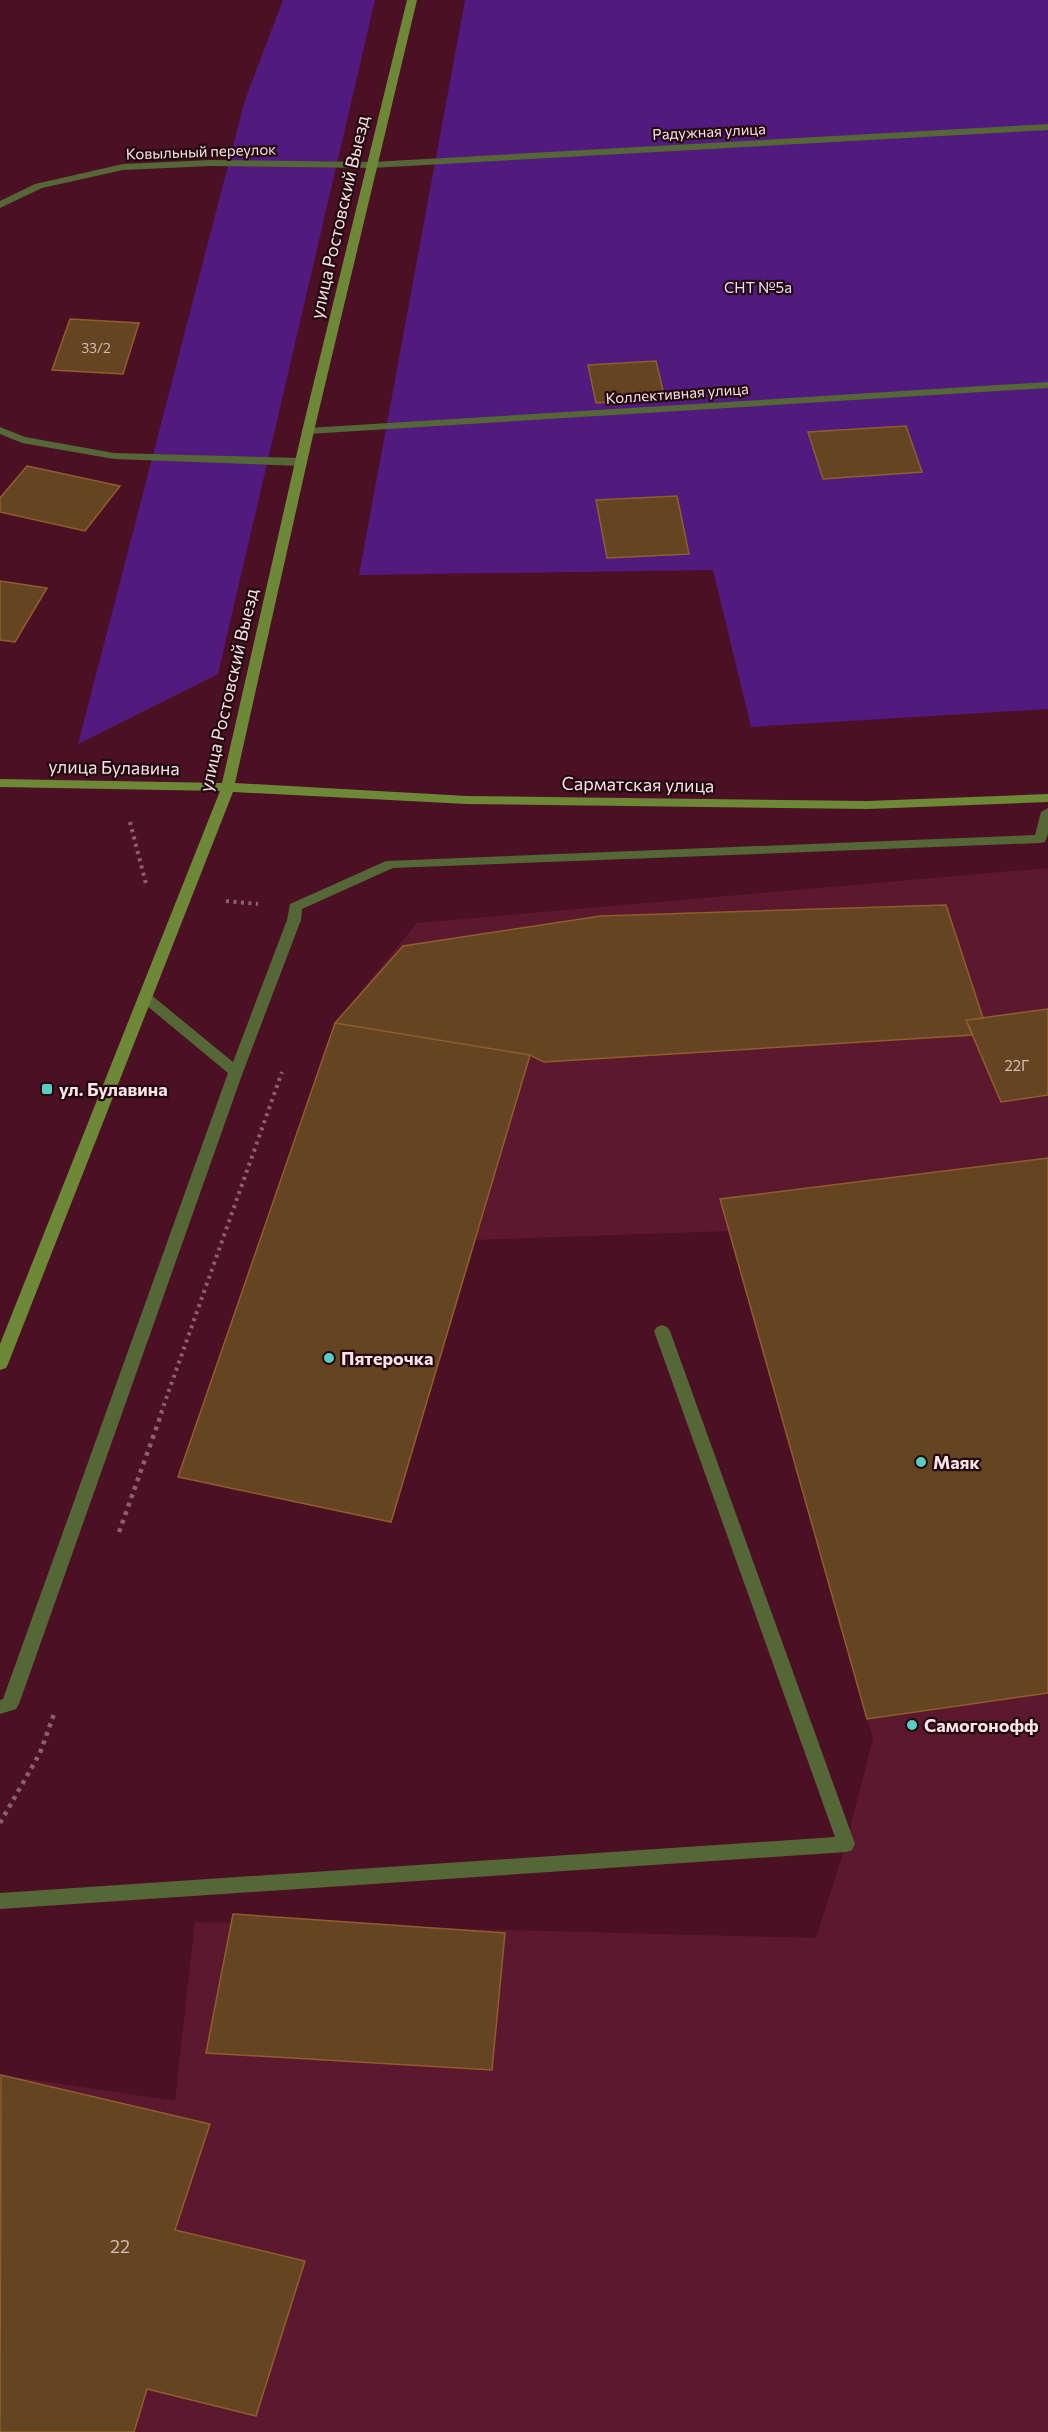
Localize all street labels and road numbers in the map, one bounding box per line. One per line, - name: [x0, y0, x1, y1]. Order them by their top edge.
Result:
- street label: улица Ростовский Выезд: [305, 113, 373, 321]
- street label: Радужная улица: [652, 119, 766, 143]
- street label: Ковыльный переулок: [126, 139, 276, 163]
- street label: Коллективная улица: [605, 379, 749, 407]
- street label: улица Ростовский Выезд: [194, 586, 262, 794]
- street label: улица Булавина: [48, 755, 180, 779]
- street label: Сарматская улица: [561, 772, 715, 796]

